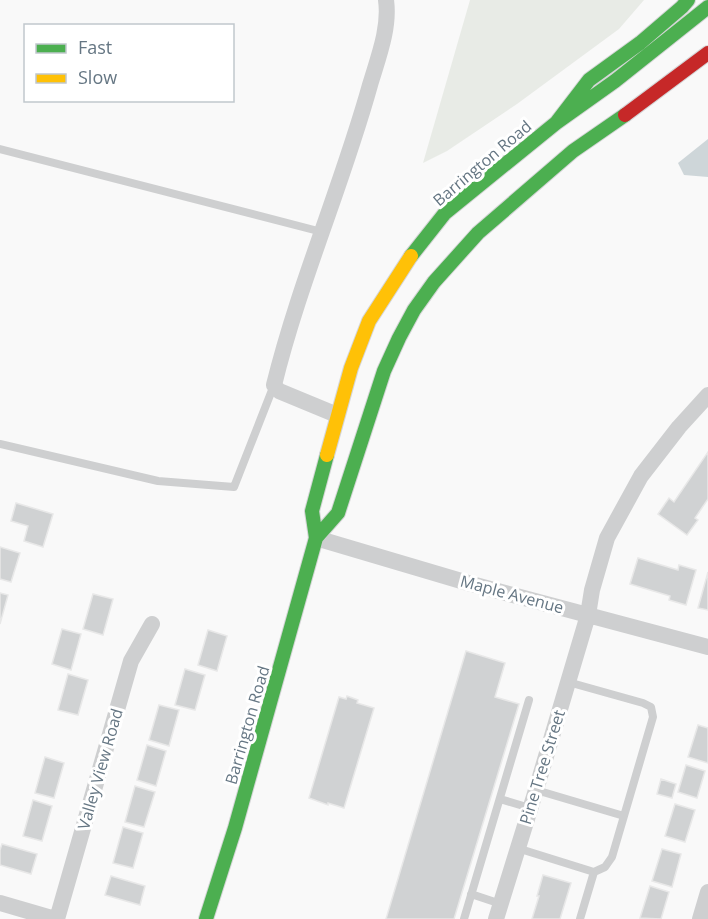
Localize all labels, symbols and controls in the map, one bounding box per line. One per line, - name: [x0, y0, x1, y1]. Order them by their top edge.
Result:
- legend: [24, 24, 234, 102]
- text: Fast: [78, 35, 112, 59]
- text: Slow: [78, 65, 117, 89]
- street label: Barrington Road: [428, 115, 536, 211]
- street label: Maple Avenue: [458, 570, 566, 618]
- street label: Barrington Road: [220, 663, 274, 787]
- street label: Valley View Road: [72, 706, 128, 832]
- street label: Pine Tree Street: [514, 707, 570, 827]

